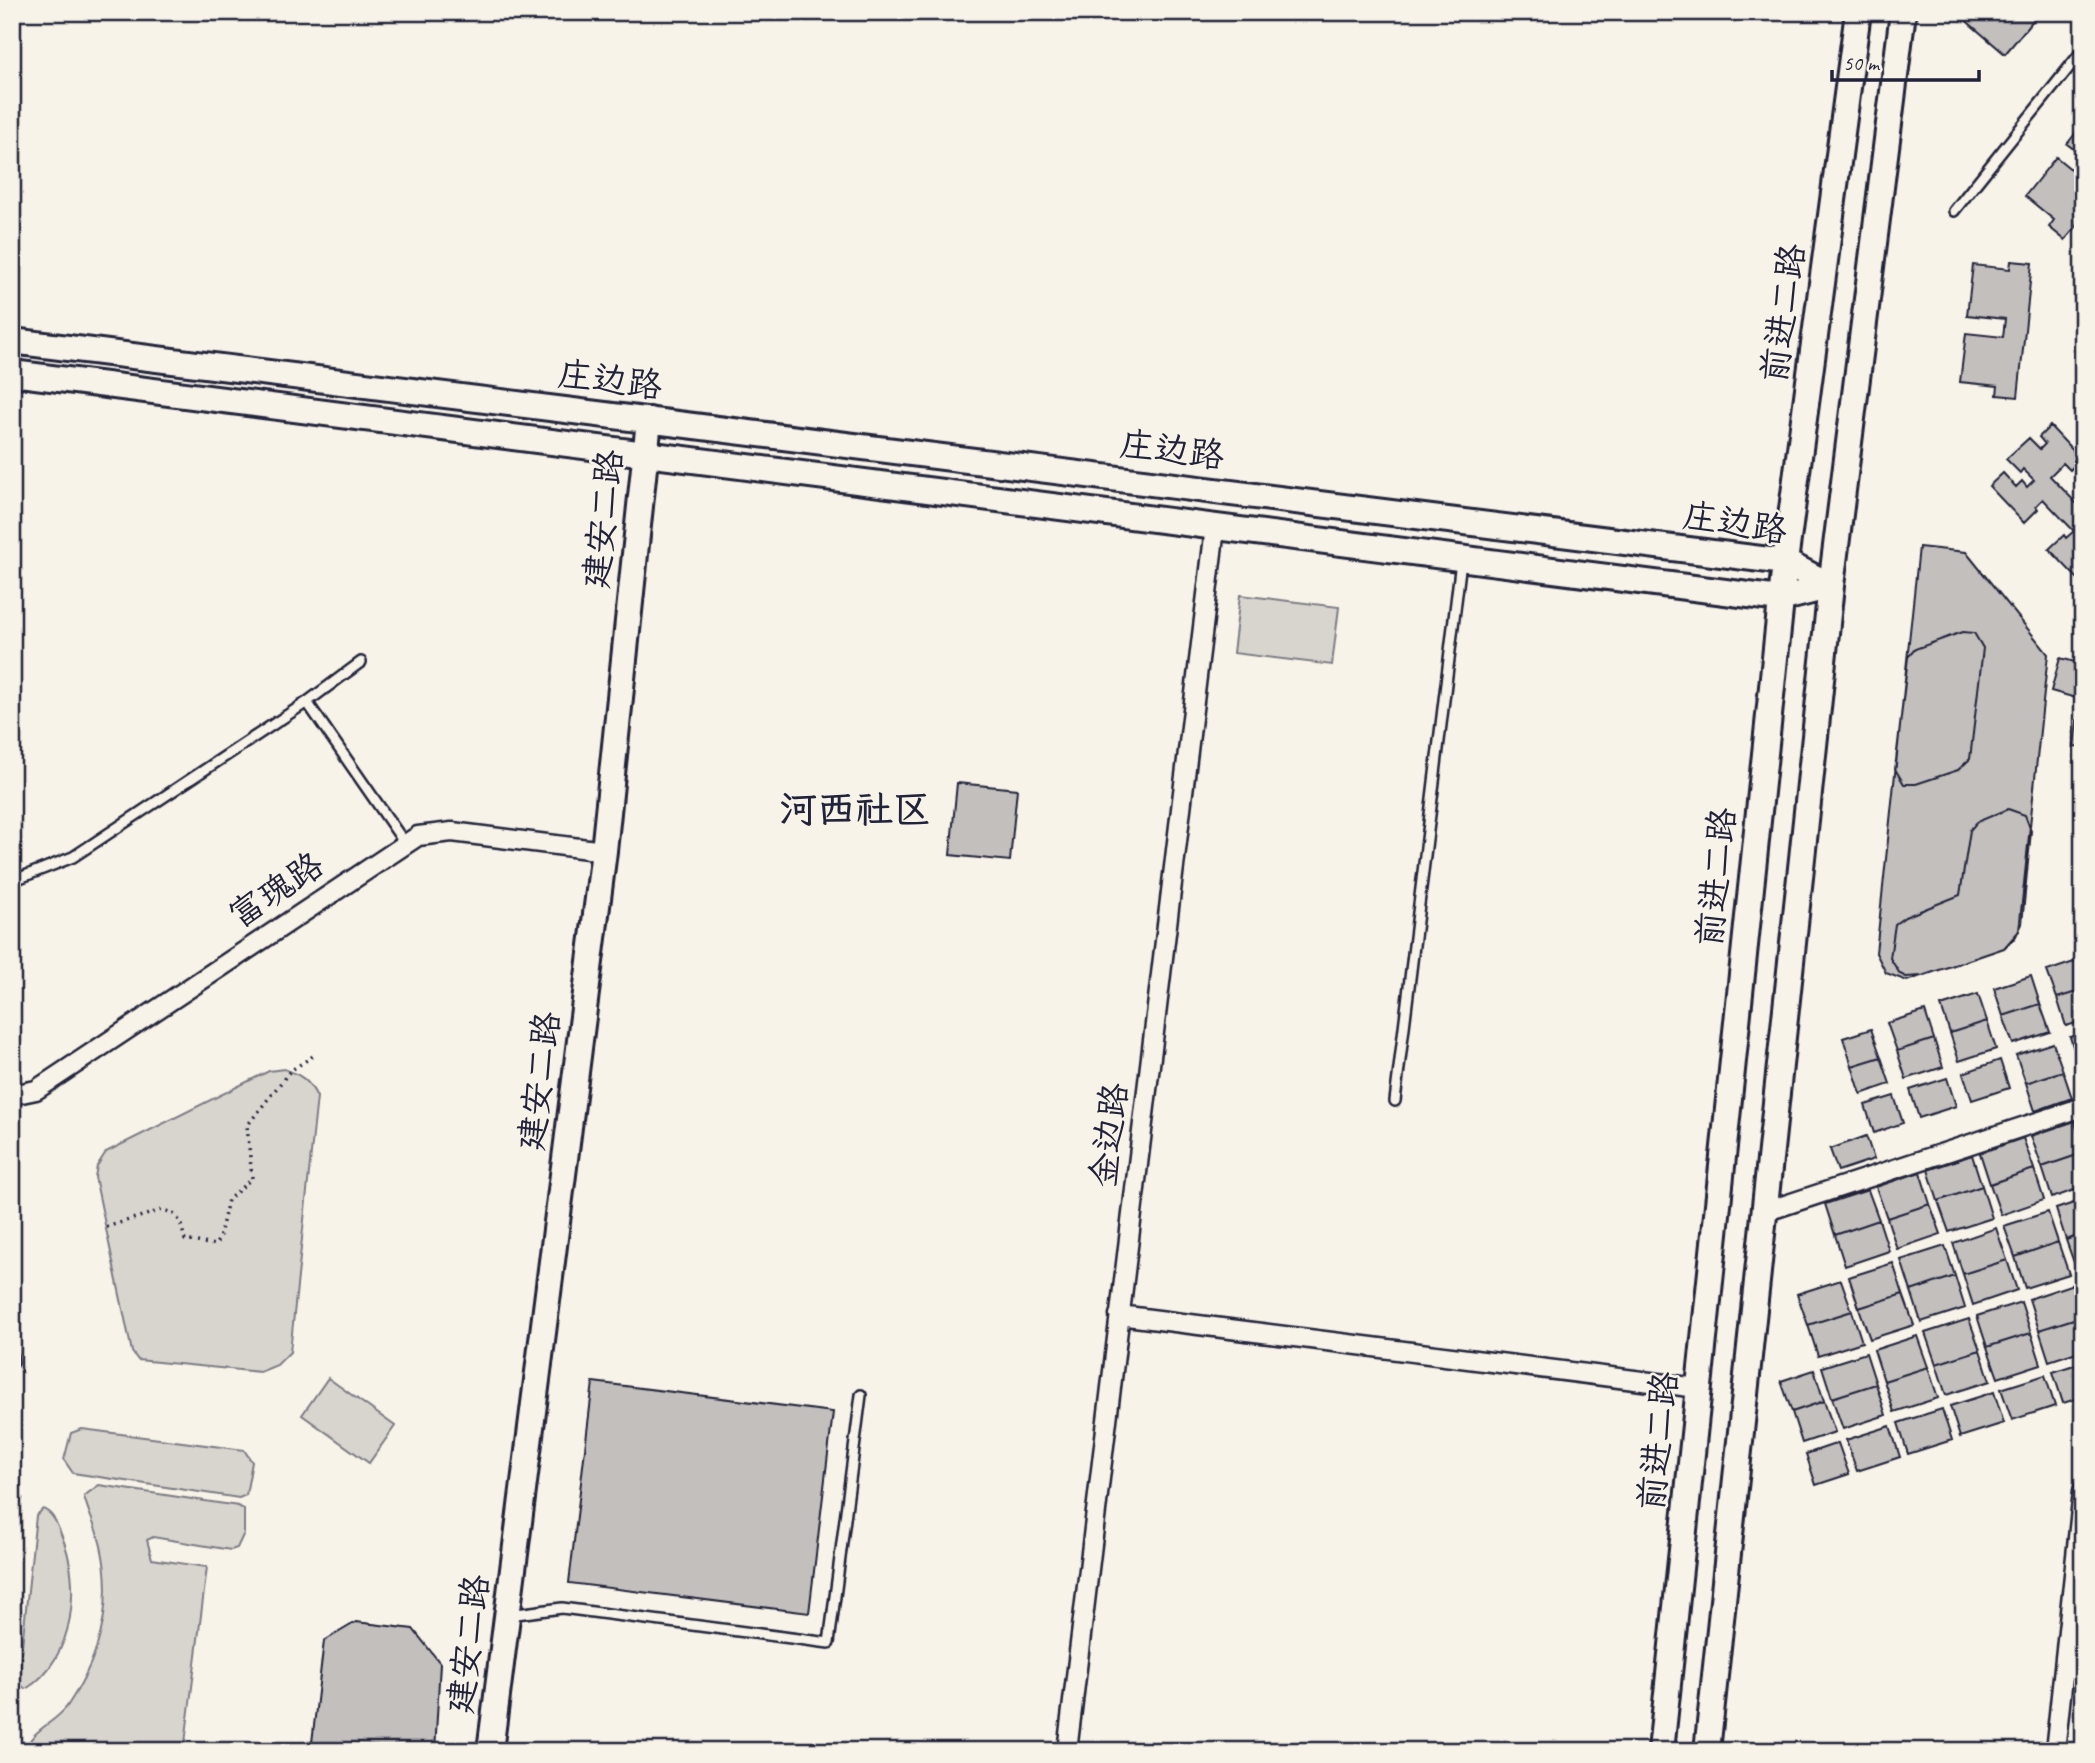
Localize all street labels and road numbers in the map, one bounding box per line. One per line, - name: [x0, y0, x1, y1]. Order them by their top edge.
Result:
- street label: 前进二路: [1751, 241, 1815, 385]
- street label: 庄边路: [555, 351, 665, 409]
- street label: 庄边路: [1117, 421, 1227, 479]
- street label: 建安二路: [573, 447, 633, 591]
- street label: 庄边路: [1680, 493, 1790, 553]
- street label: 前进二路: [1686, 805, 1746, 949]
- street label: 富瑰路: [220, 842, 332, 938]
- street label: 建安二路: [508, 1009, 570, 1153]
- street label: 金边路: [1080, 1080, 1138, 1190]
- street label: 前进二路: [1628, 1369, 1688, 1513]
- street label: 建安二路: [437, 1572, 499, 1716]

